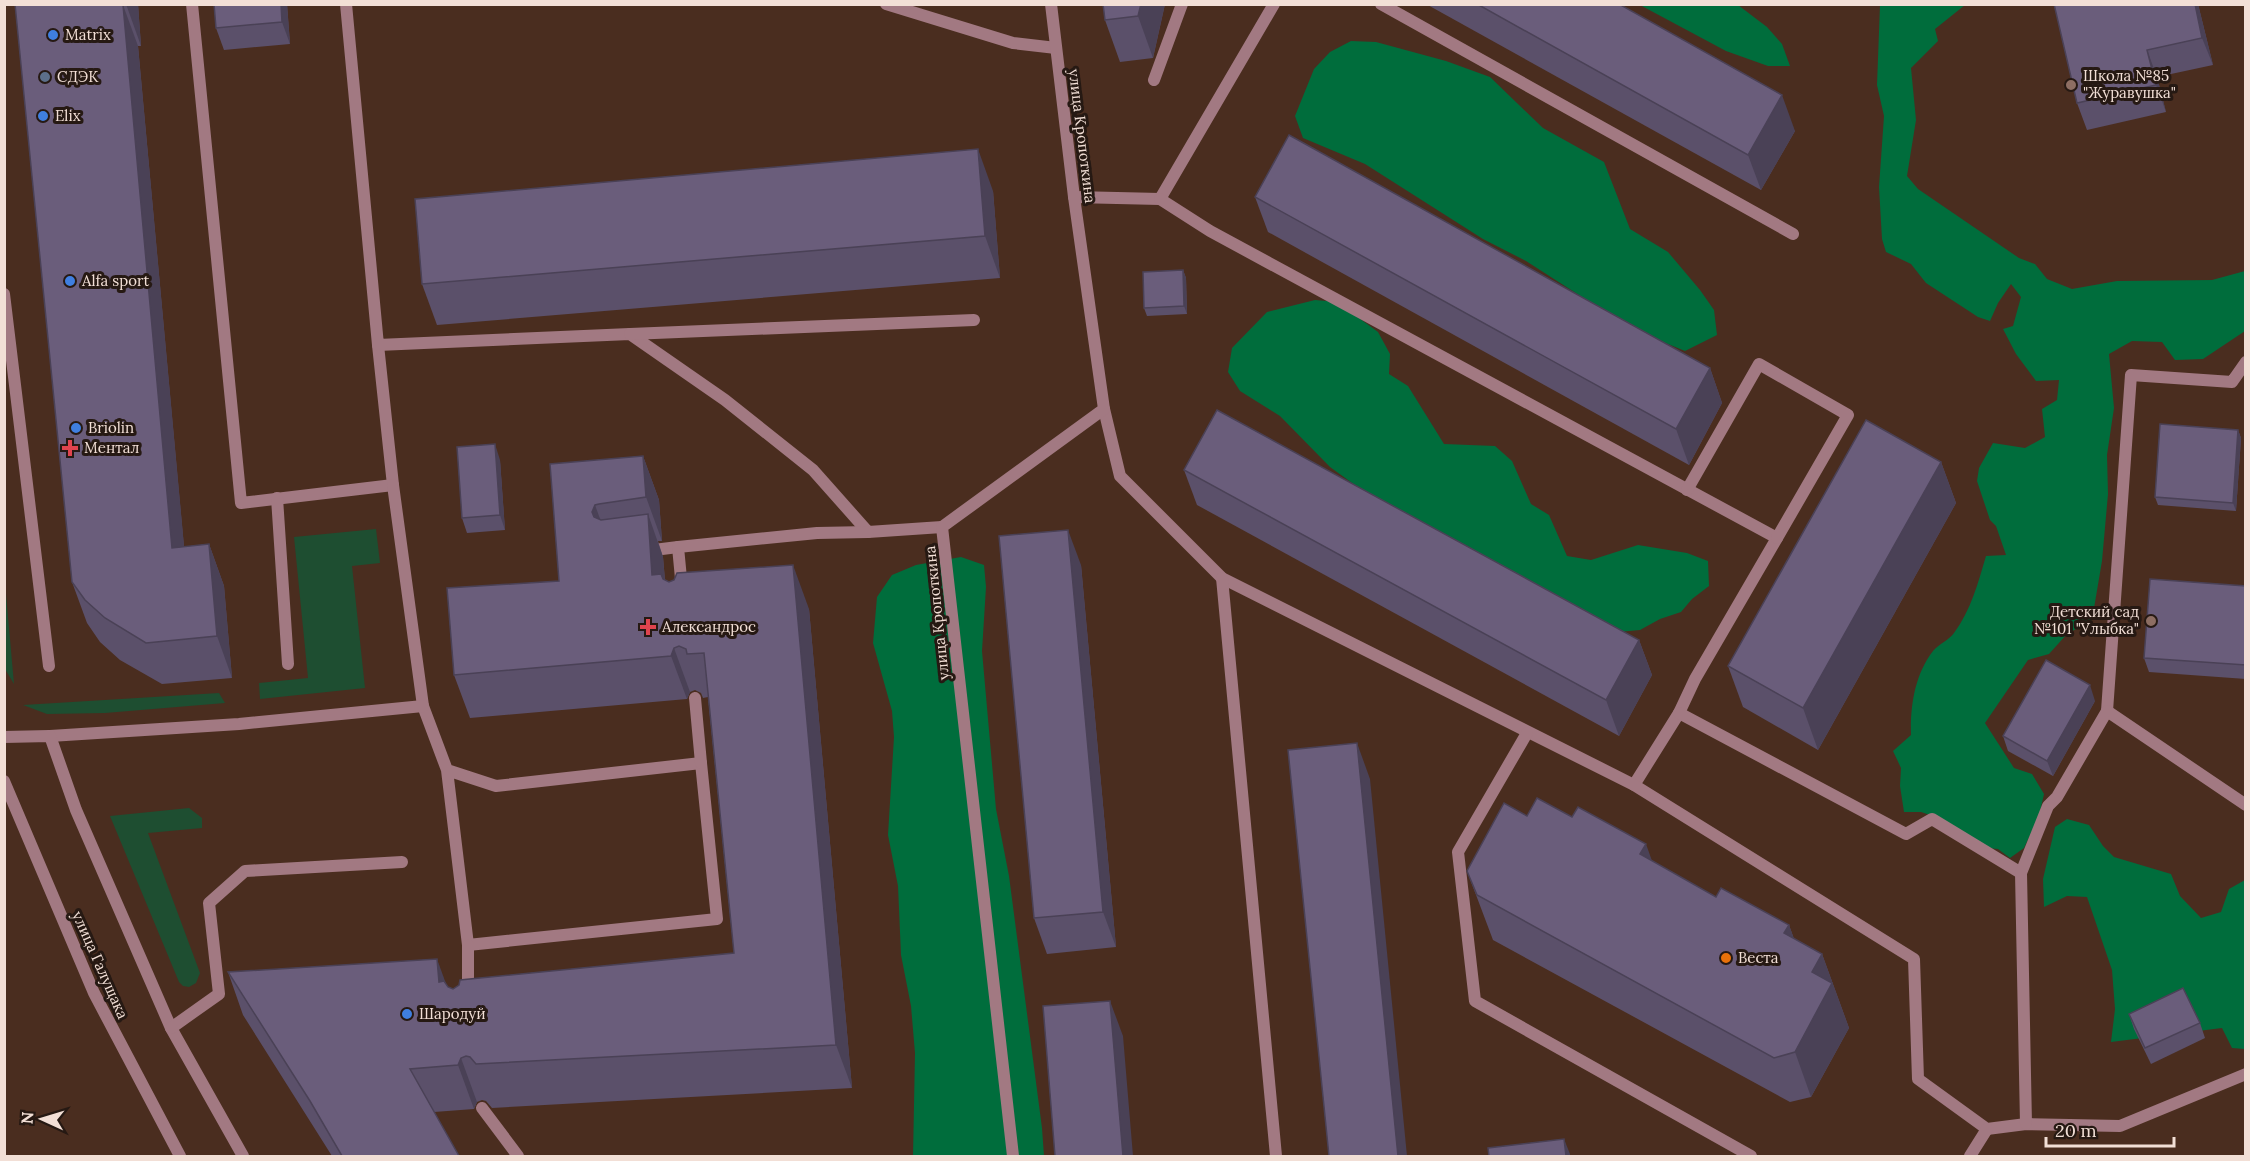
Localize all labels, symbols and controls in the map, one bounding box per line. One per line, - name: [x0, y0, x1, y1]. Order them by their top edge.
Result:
- place label: Matrix: [65, 25, 111, 44]
- marker: Matrix: [46, 28, 60, 42]
- place label: Школа №85 "Журавушка": [2083, 66, 2176, 102]
- place label: СДЭК: [57, 67, 99, 86]
- street label: улица Кропоткина: [1065, 68, 1100, 204]
- marker: СДЭК: [38, 70, 52, 84]
- marker: Школа №85 "Журавушка": [2064, 78, 2078, 92]
- place label: Elix: [55, 106, 81, 125]
- marker: Elix: [36, 109, 50, 123]
- place label: Alfa sport: [81, 271, 150, 290]
- marker: Alfa sport: [63, 274, 77, 288]
- place label: Briolin: [88, 418, 134, 437]
- marker: Briolin: [69, 421, 83, 435]
- place label: Ментал: [84, 438, 139, 457]
- marker: Ментал: [61, 439, 79, 457]
- street label: улица Кропоткина: [920, 545, 953, 681]
- place label: Детский сад №101 "Улыбка": [2034, 602, 2139, 638]
- marker: Детский сад №101 "Улыбка": [2144, 614, 2158, 628]
- place label: Александрос: [661, 617, 756, 636]
- marker: Александрос: [639, 618, 657, 636]
- street label: улица Галущака: [68, 908, 133, 1022]
- place label: Веста: [1738, 948, 1779, 967]
- marker: Веста: [1719, 951, 1733, 965]
- place label: Шародуй: [419, 1004, 486, 1023]
- marker: Шародуй: [400, 1007, 414, 1021]
- north arrow: [12, 1089, 72, 1149]
- scale bar: [2046, 1110, 2174, 1148]
- text: N: [17, 1111, 37, 1125]
- text: 20 m: [2055, 1119, 2097, 1142]

